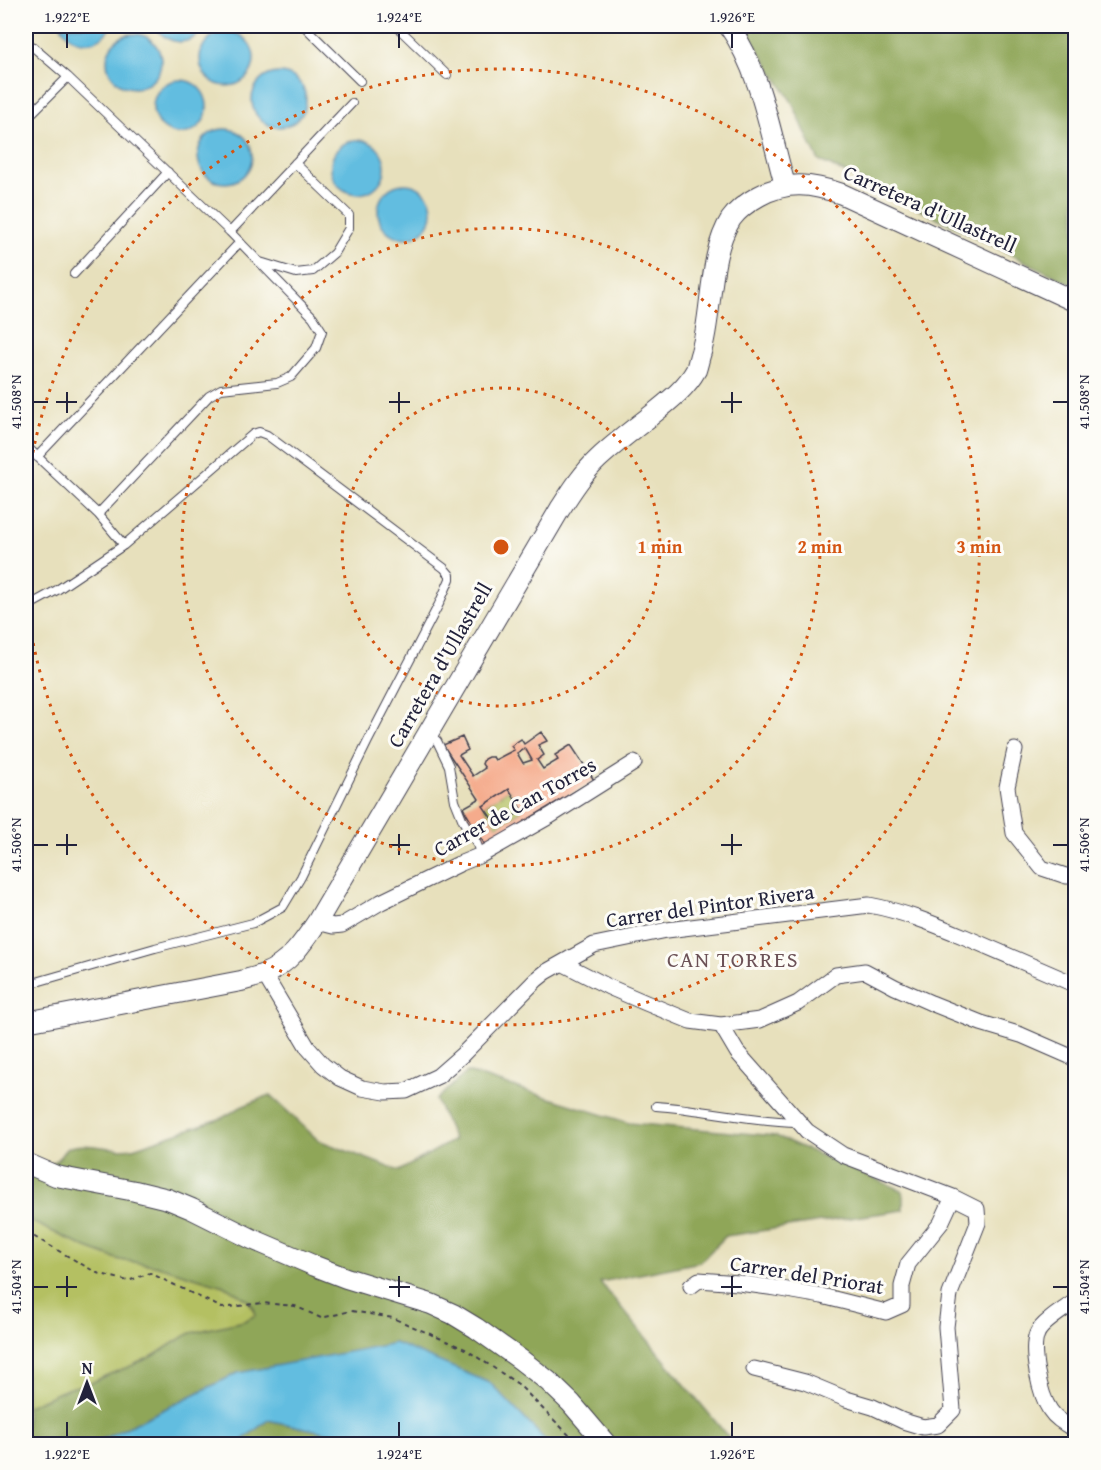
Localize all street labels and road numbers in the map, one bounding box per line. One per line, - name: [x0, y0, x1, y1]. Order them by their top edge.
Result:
- street label: Carretera d'Ullastrell: [839, 156, 1022, 261]
- street label: Carretera d'Ullastrell: [380, 576, 500, 753]
- street label: Carrer de Can Torres: [428, 749, 602, 864]
- street label: Carrer del Pintor Rivera: [604, 876, 816, 935]
- street label: Carrer del Priorat: [728, 1247, 887, 1302]

